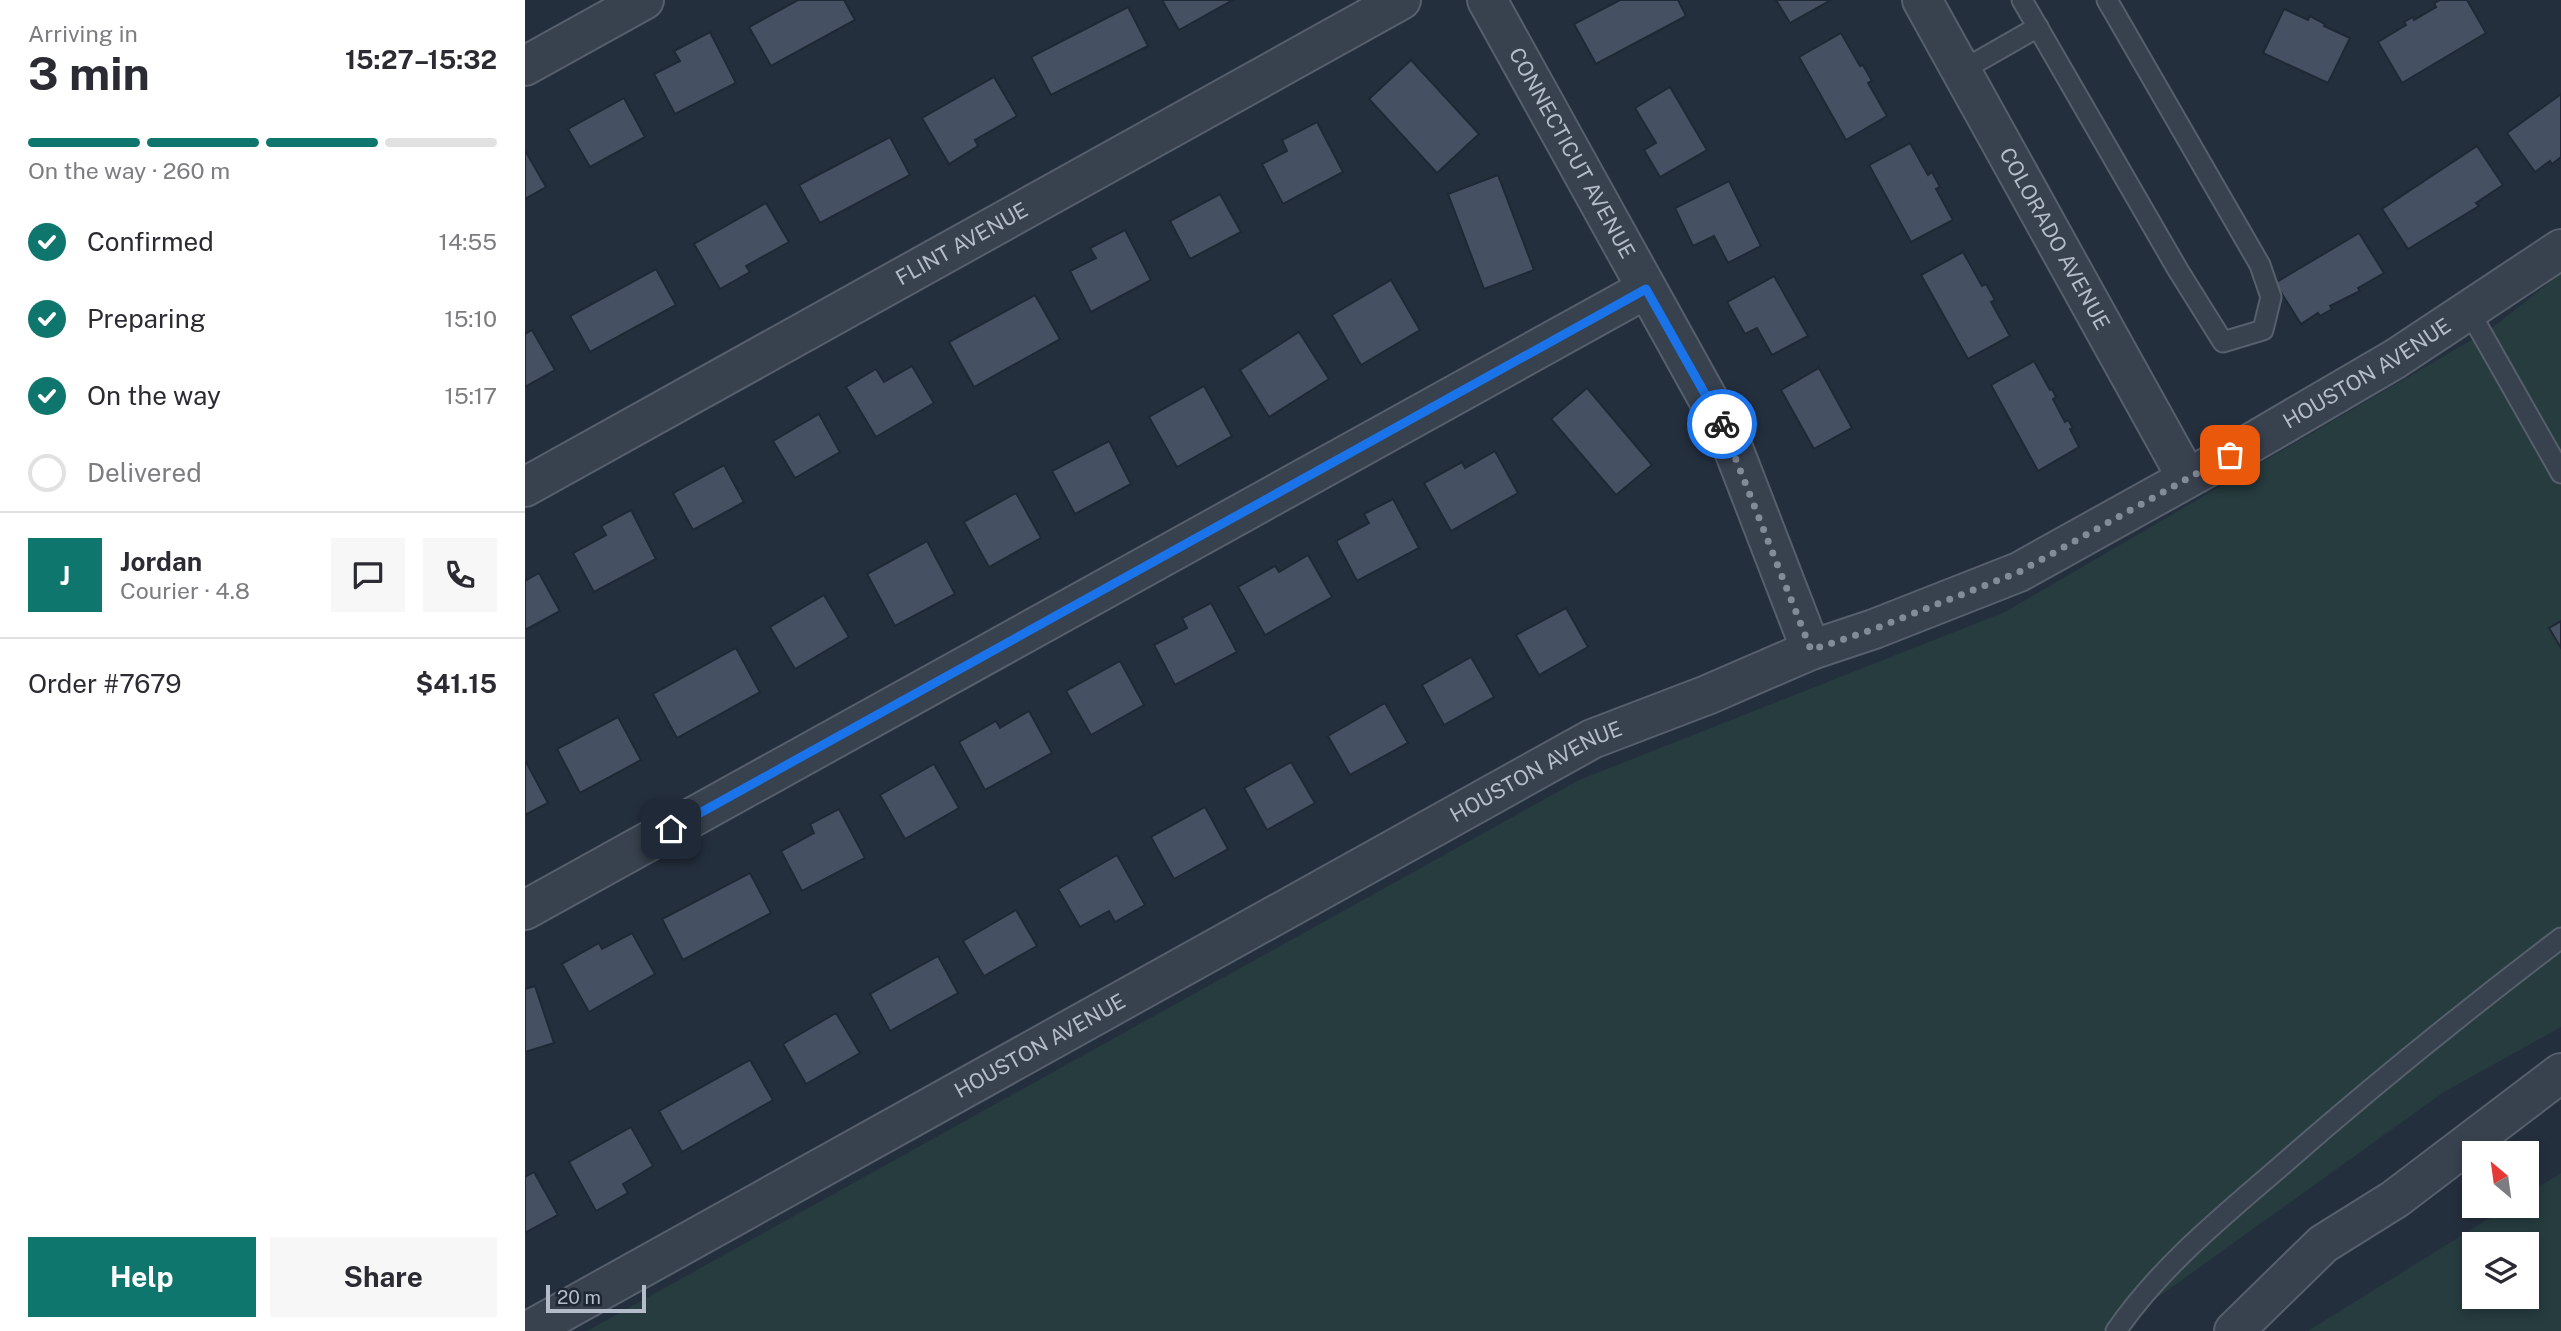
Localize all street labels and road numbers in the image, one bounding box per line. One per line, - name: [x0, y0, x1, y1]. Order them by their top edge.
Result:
- street label: CONNECTICUT AVENUE: [1504, 43, 1641, 263]
- street label: COLORADO AVENUE: [1994, 143, 2115, 334]
- street label: FLINT AVENUE: [891, 197, 1032, 290]
- street label: HOUSTON AVENUE: [2279, 313, 2455, 433]
- street label: HOUSTON AVENUE: [1445, 716, 1625, 827]
- street label: HOUSTON AVENUE: [950, 988, 1130, 1103]

